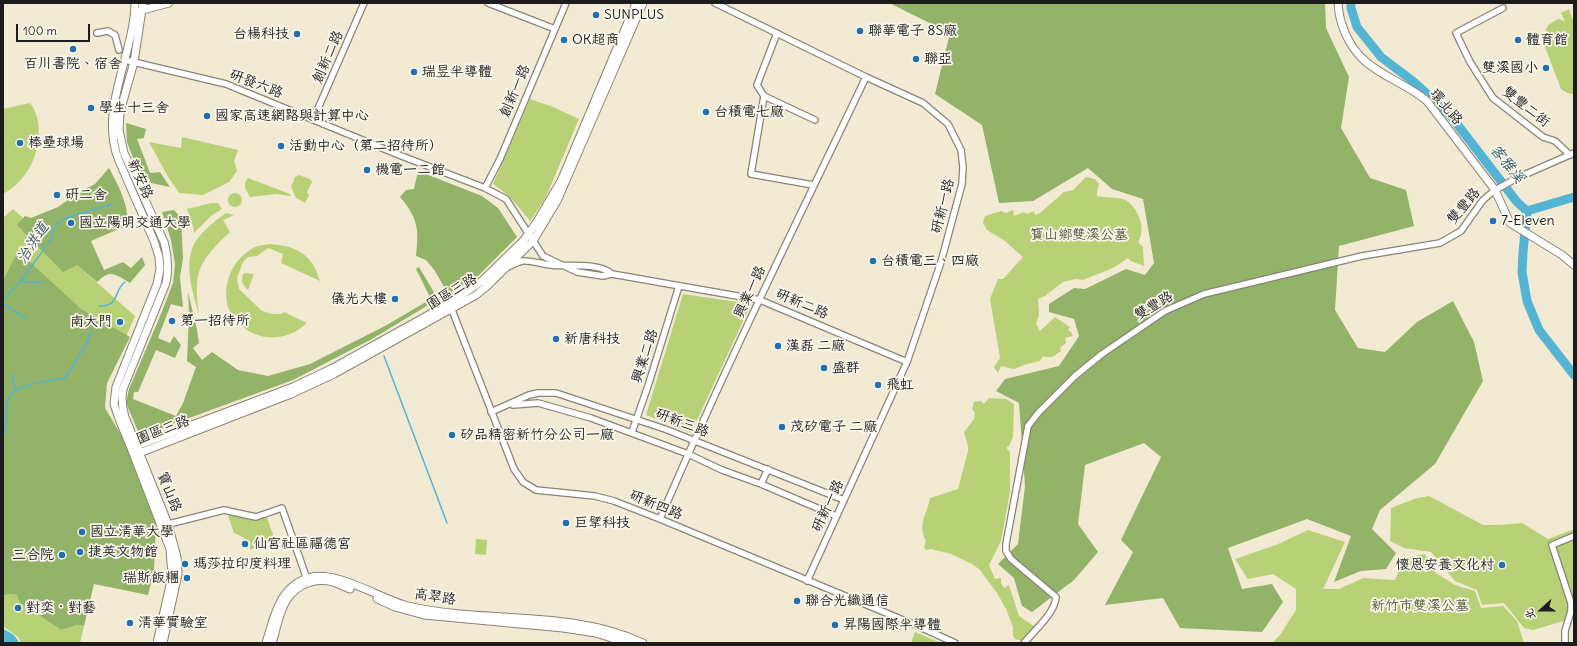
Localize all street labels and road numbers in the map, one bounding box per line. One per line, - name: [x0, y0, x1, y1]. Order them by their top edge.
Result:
- street label: 創新二路: [309, 28, 347, 86]
- street label: 創新一路: [496, 62, 534, 120]
- street label: 研發六路: [227, 66, 285, 102]
- street label: 雙豐二街: [1499, 83, 1553, 131]
- street label: 環北路: [1426, 86, 1466, 128]
- street label: 新安路: [124, 156, 156, 202]
- street label: 研新一路: [928, 177, 958, 235]
- street label: 雙豐路: [1444, 185, 1484, 227]
- street label: 興業一路: [731, 263, 769, 321]
- street label: 園區三路: [424, 270, 480, 314]
- street label: 研新二路: [773, 285, 831, 323]
- street label: 雙豐路: [1132, 288, 1176, 324]
- street label: 興業二路: [628, 327, 662, 385]
- street label: 研新三路: [653, 405, 711, 441]
- street label: 園區三路: [134, 412, 192, 448]
- street label: 寶山路: [153, 469, 185, 515]
- street label: 研新一路: [809, 477, 847, 535]
- street label: 研新四路: [627, 487, 685, 523]
- street label: 高翠路: [413, 585, 457, 609]

